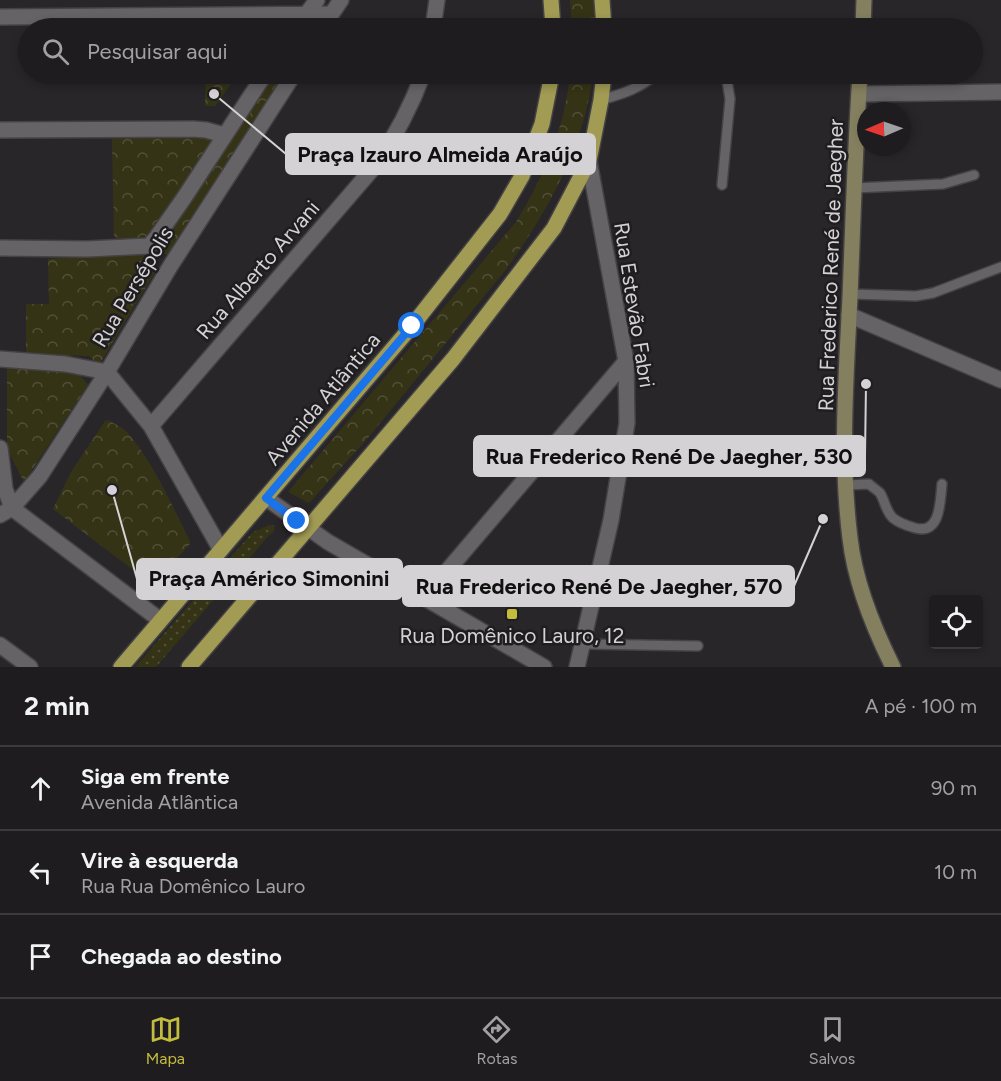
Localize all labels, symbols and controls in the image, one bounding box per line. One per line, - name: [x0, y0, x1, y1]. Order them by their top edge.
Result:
- search box: [18, 18, 983, 84]
- icon: search: [39, 35, 72, 68]
- text: Pesquisar aqui: [87, 38, 228, 65]
- north arrow: [857, 102, 911, 156]
- street label: Rua Frederico René de Jaegher: [813, 118, 848, 412]
- callout: Praça Izauro Almeida Araújo: [286, 134, 595, 174]
- text: Praça Izauro Almeida Araújo: [297, 141, 583, 168]
- street label: Rua Alberto Arvani: [191, 195, 324, 344]
- street label: Rua Estevão Fabri: [609, 220, 660, 389]
- street label: Rua Persépolis: [87, 222, 178, 352]
- route start: [398, 312, 424, 338]
- street label: Avenida Atlântica: [260, 327, 385, 470]
- callout: Rua Frederico René De Jaegher, 530: [474, 436, 865, 476]
- text: Rua Frederico René De Jaegher, 530: [485, 443, 853, 470]
- route end: [283, 507, 309, 533]
- callout: Praça Américo Simonini: [137, 559, 402, 599]
- text: Praça Américo Simonini: [148, 565, 390, 592]
- callout: Rua Frederico René De Jaegher, 570: [403, 566, 794, 606]
- text: Rua Frederico René De Jaegher, 570: [415, 573, 783, 600]
- map controls: [929, 595, 983, 649]
- button: locate: [929, 595, 983, 649]
- marker: Rua Domênico Lauro, 12: [505, 607, 519, 621]
- place label: Rua Domênico Lauro, 12: [399, 623, 625, 648]
- text: 2 min: [24, 690, 90, 722]
- text: A pé · 100 m: [865, 694, 977, 718]
- text: Siga em frente: [81, 763, 229, 790]
- icon: ahead: [24, 772, 57, 805]
- text: 90 m: [931, 776, 977, 800]
- text: Avenida Atlântica: [81, 790, 238, 814]
- text: Vire à esquerda: [81, 847, 239, 874]
- icon: left: [24, 856, 57, 889]
- text: 10 m: [934, 860, 977, 884]
- text: Rua Rua Domênico Lauro: [81, 874, 305, 898]
- icon: arrive: [24, 940, 57, 973]
- text: Chegada ao destino: [81, 943, 282, 970]
- tab: Mapa: [146, 1013, 185, 1068]
- tab: Rotas: [476, 1013, 517, 1068]
- tab: Salvos: [809, 1013, 855, 1068]

